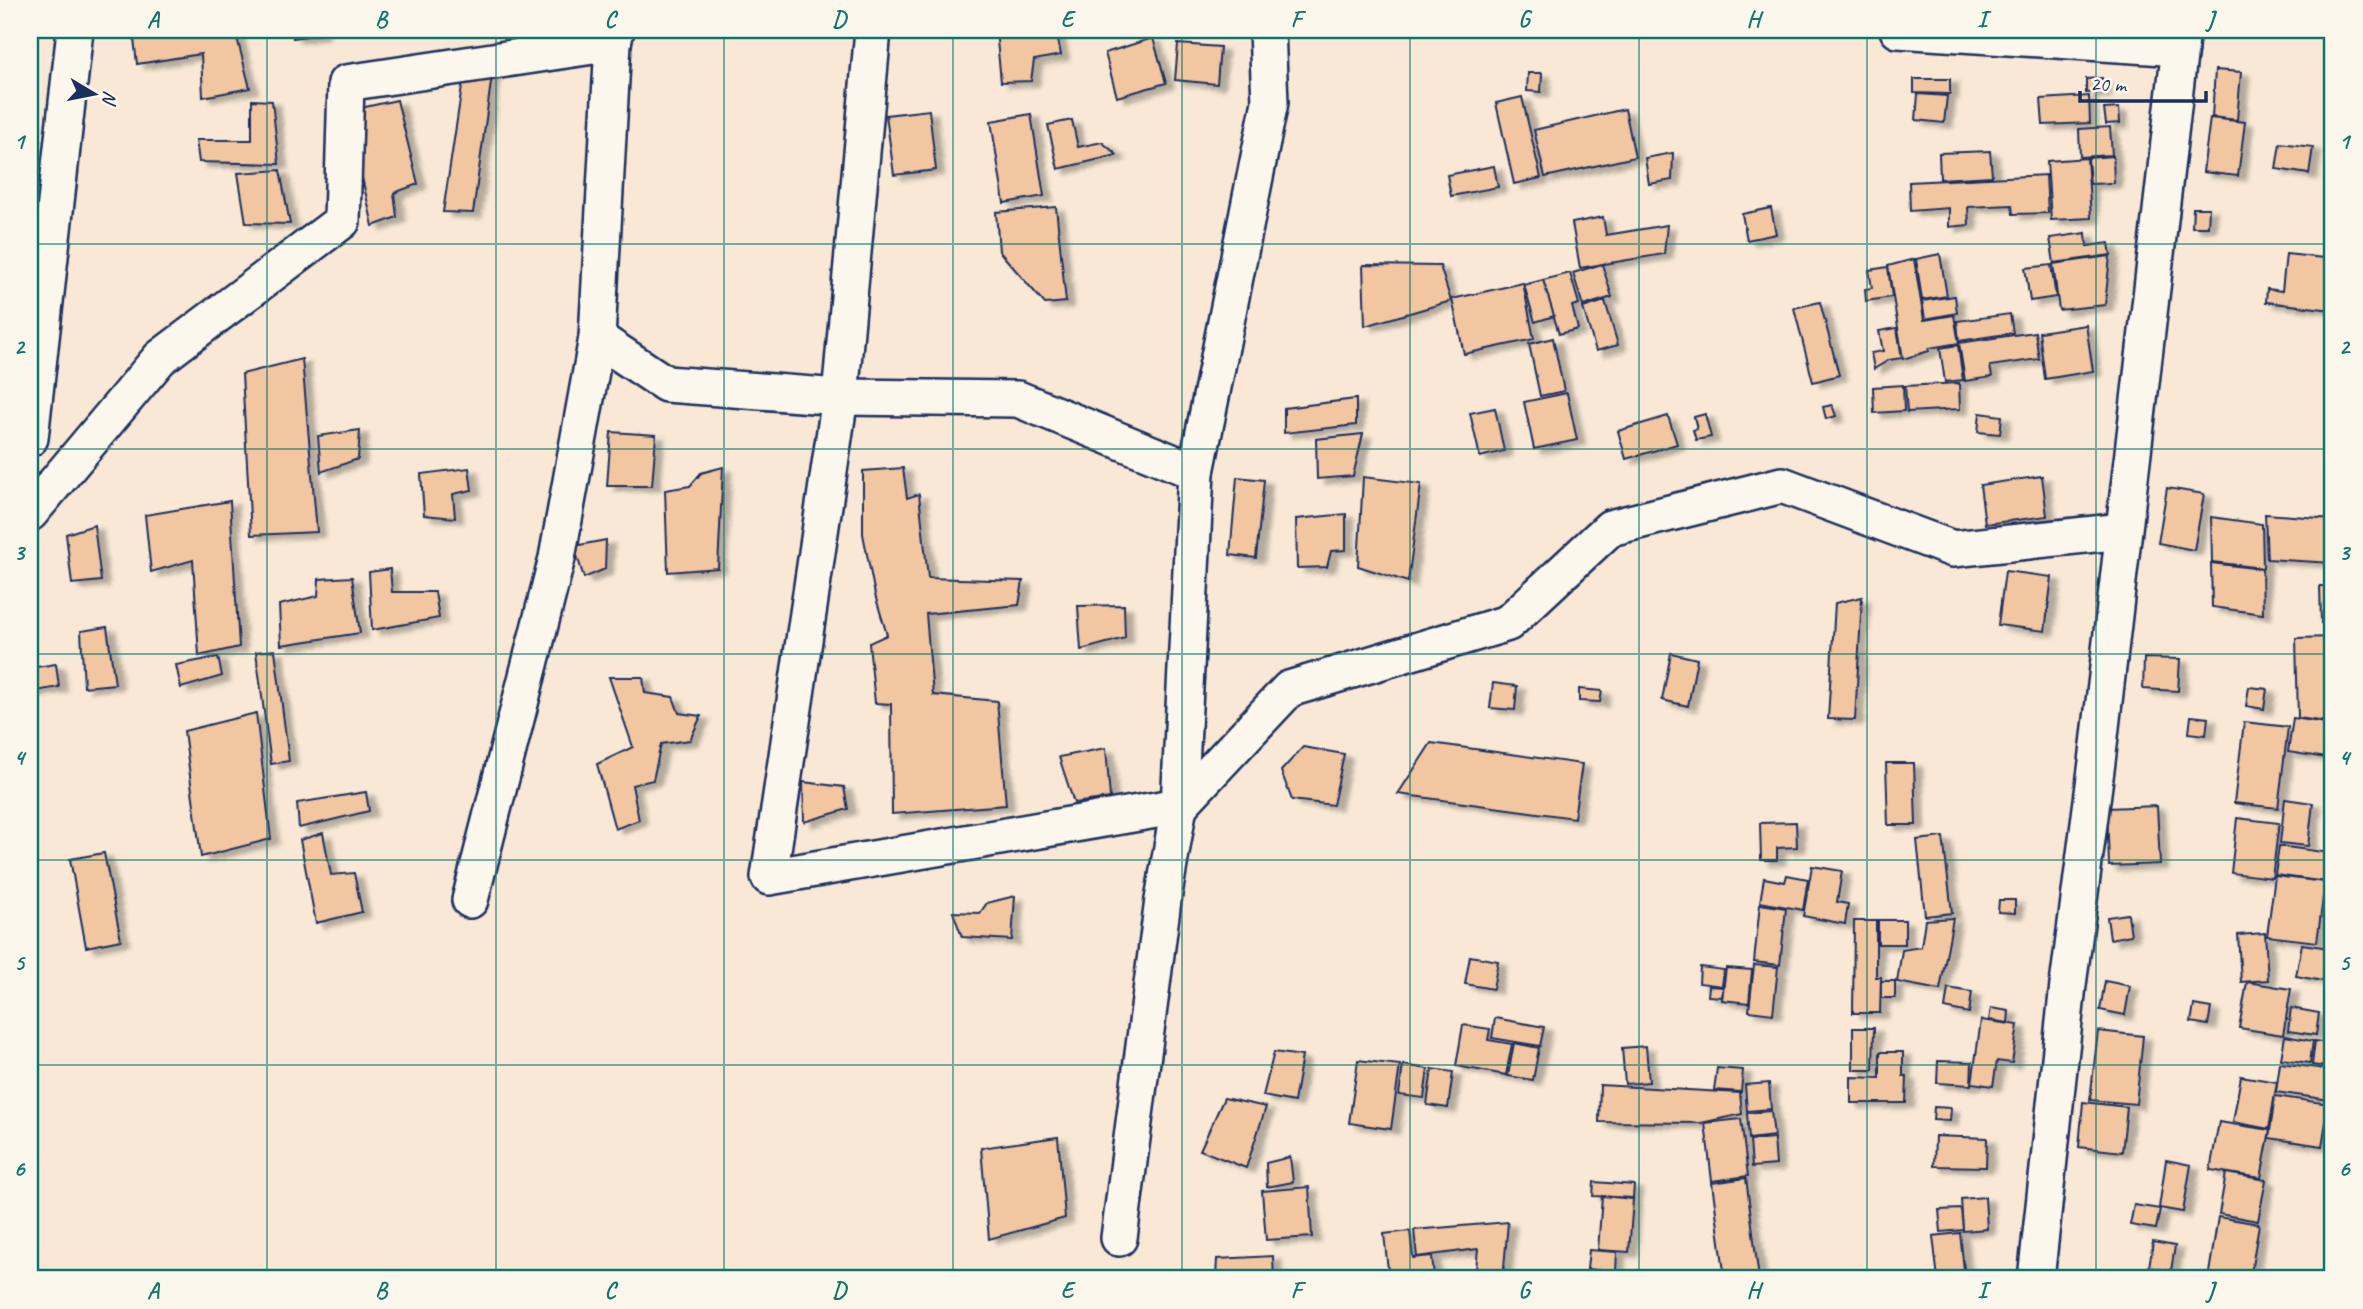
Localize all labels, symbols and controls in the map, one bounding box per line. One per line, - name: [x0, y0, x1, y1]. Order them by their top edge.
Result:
- text: A: [147, 5, 161, 34]
- text: B: [375, 5, 389, 34]
- text: C: [605, 5, 619, 34]
- text: D: [832, 5, 848, 34]
- text: E: [1061, 5, 1077, 34]
- text: F: [1291, 5, 1307, 34]
- text: G: [1518, 5, 1533, 34]
- text: H: [1746, 5, 1764, 34]
- text: I: [1977, 5, 1992, 34]
- text: J: [2204, 5, 2217, 34]
- north arrow: [60, 60, 130, 130]
- scale bar: [2080, 60, 2206, 104]
- text: 20 m: [2090, 71, 2128, 97]
- text: N: [96, 89, 123, 108]
- text: 1: [14, 127, 27, 156]
- text: 1: [2339, 127, 2352, 156]
- text: 2: [14, 332, 27, 361]
- text: 2: [2339, 332, 2352, 361]
- text: 3: [14, 538, 27, 567]
- text: 3: [2339, 538, 2352, 567]
- text: 4: [14, 743, 27, 772]
- text: 4: [2339, 743, 2352, 772]
- text: 5: [14, 948, 26, 977]
- text: 5: [2339, 948, 2351, 977]
- text: 6: [14, 1154, 27, 1183]
- text: 6: [2339, 1154, 2352, 1183]
- text: A: [147, 1276, 161, 1305]
- text: B: [375, 1276, 389, 1305]
- text: C: [605, 1276, 619, 1305]
- text: D: [832, 1276, 848, 1305]
- text: E: [1061, 1276, 1077, 1305]
- text: F: [1291, 1276, 1307, 1305]
- text: G: [1518, 1276, 1533, 1305]
- text: H: [1746, 1276, 1764, 1305]
- text: I: [1977, 1276, 1992, 1305]
- text: J: [2204, 1276, 2217, 1305]

